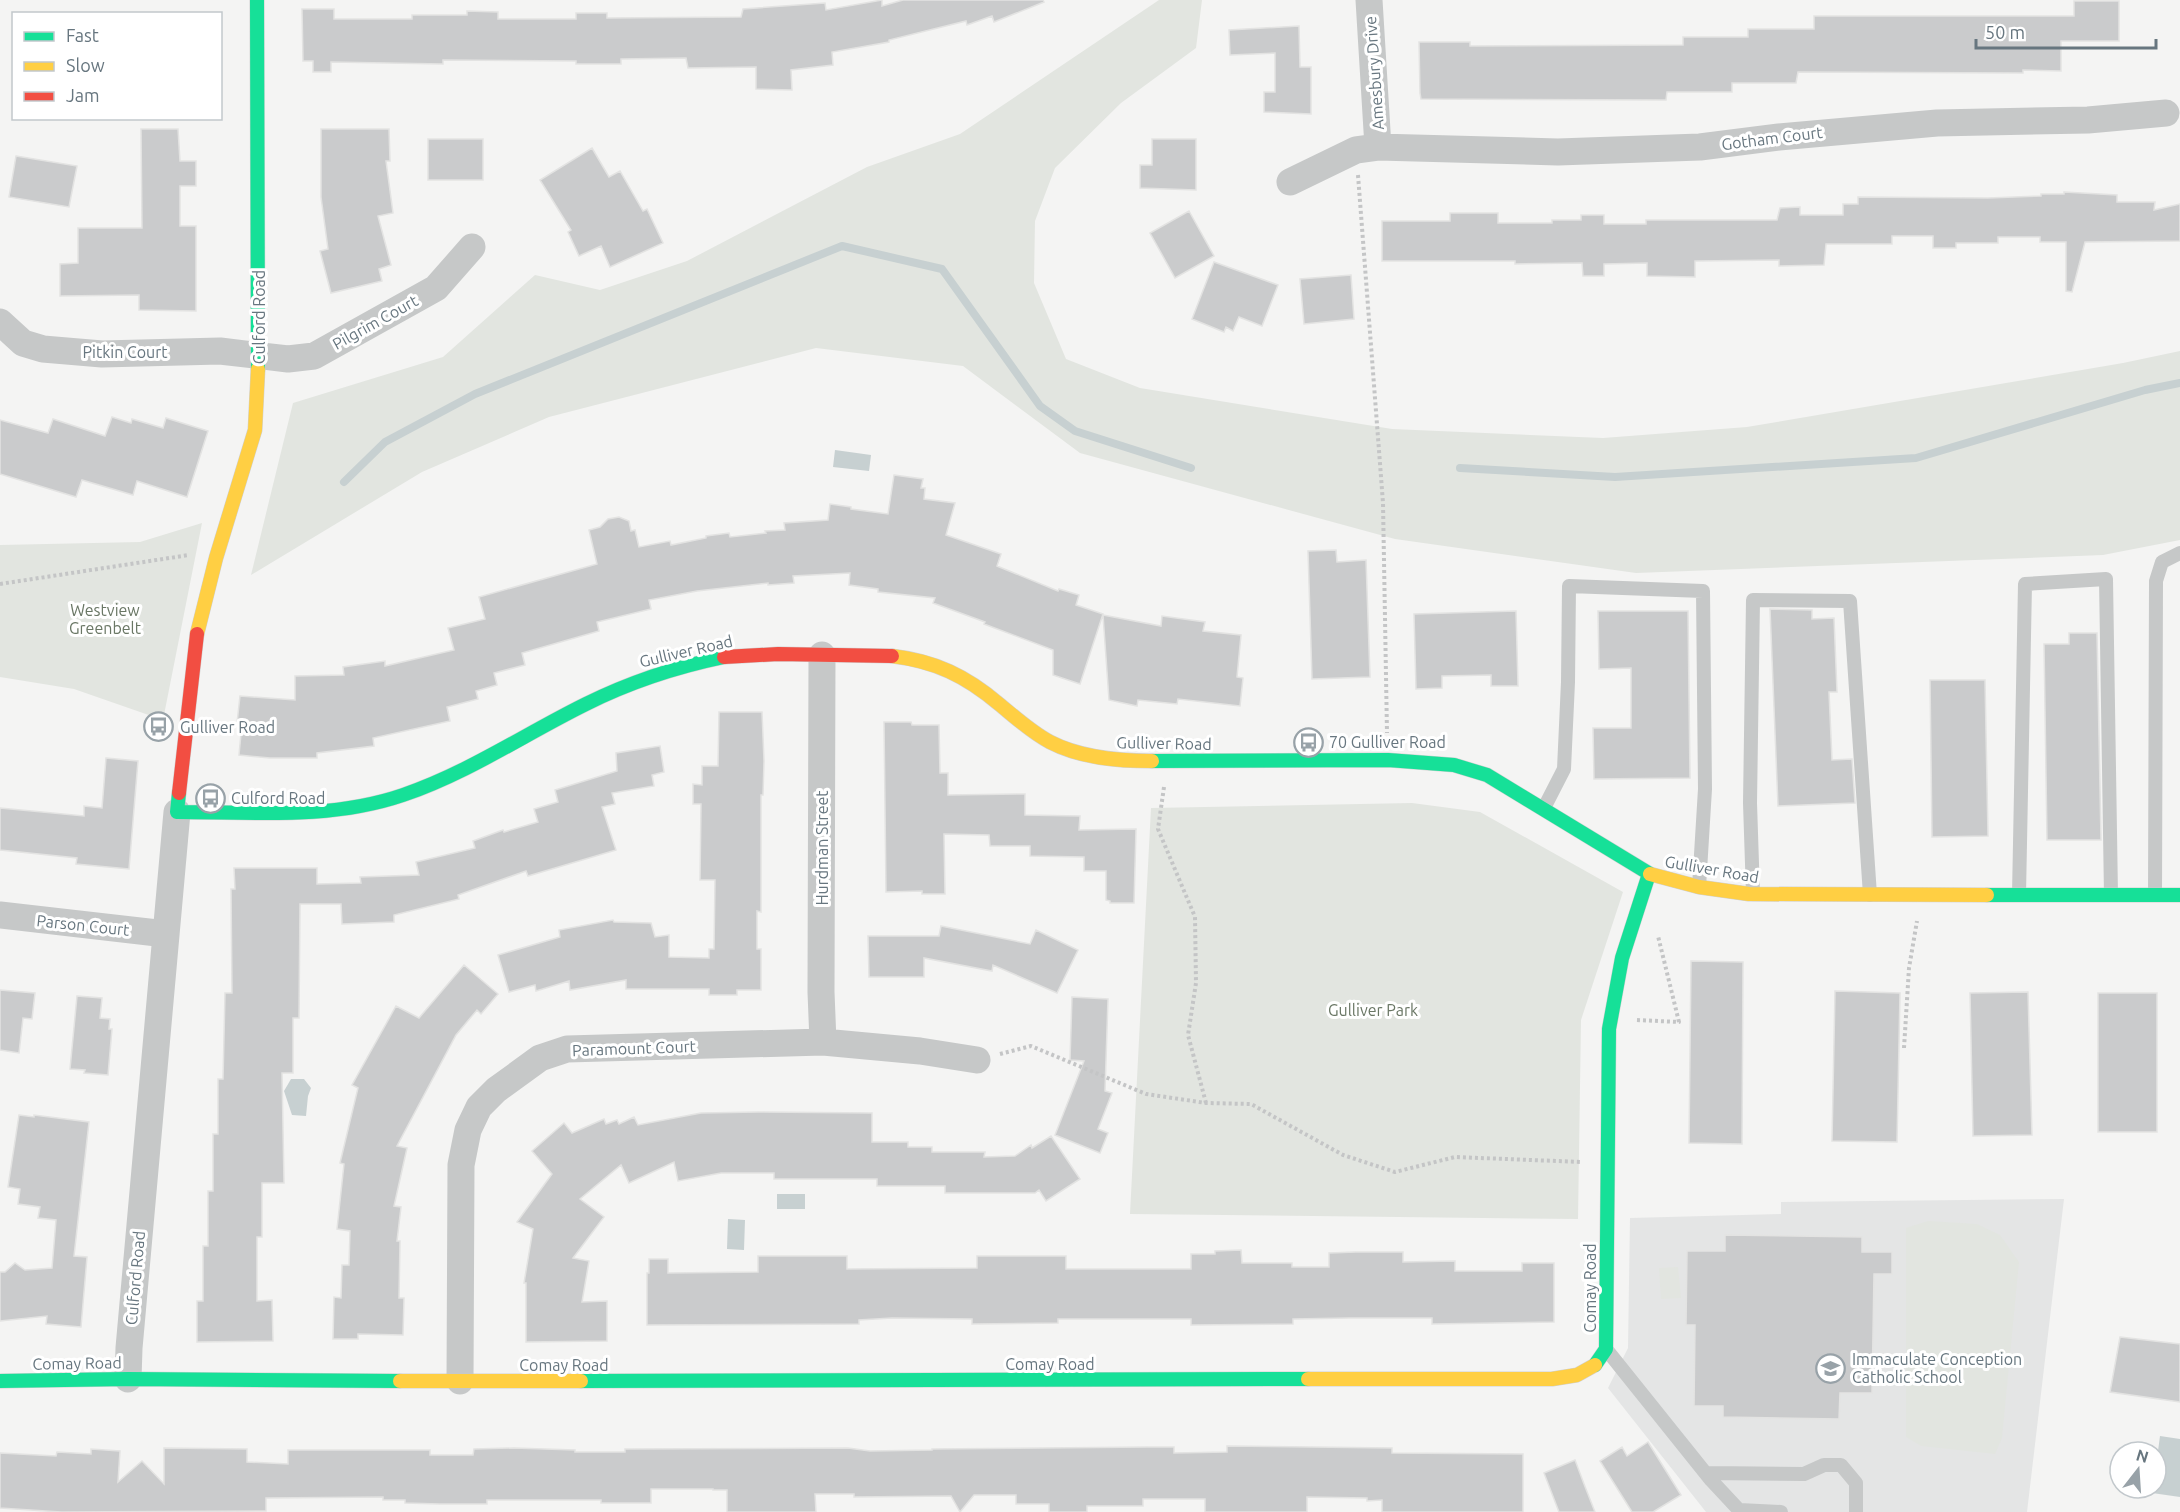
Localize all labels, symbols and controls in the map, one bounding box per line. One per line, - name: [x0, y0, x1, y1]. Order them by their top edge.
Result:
- legend: [12, 12, 222, 120]
- scale bar: [1976, 12, 2156, 50]
- street label: Amesbury Drive: [1361, 15, 1387, 131]
- text: 50 m: [1985, 22, 2025, 42]
- text: Fast: [66, 25, 99, 45]
- text: Slow: [66, 55, 105, 75]
- text: Jam: [66, 85, 100, 105]
- street label: Gotham Court: [1720, 123, 1824, 153]
- street label: Culford Road: [250, 270, 268, 364]
- street label: Pilgrim Court: [329, 291, 421, 353]
- street label: Pitkin Court: [82, 343, 168, 361]
- park label: Westview Greenbelt: [69, 601, 142, 637]
- street label: Gulliver Road: [638, 632, 734, 670]
- bus stop icon: Gulliver Road: [143, 711, 175, 743]
- place label: Gulliver Road: [180, 718, 275, 736]
- bus stop icon: 70 Gulliver Road: [1292, 726, 1324, 758]
- street label: Gulliver Road: [1116, 733, 1212, 753]
- place label: 70 Gulliver Road: [1329, 733, 1446, 751]
- bus stop icon: Culford Road: [194, 782, 226, 814]
- place label: Culford Road: [231, 789, 325, 807]
- street label: Hurdman Street: [813, 790, 831, 906]
- street label: Gulliver Road: [1664, 852, 1760, 886]
- street label: Parson Court: [36, 911, 131, 939]
- park label: Gulliver Park: [1328, 1001, 1418, 1019]
- street label: Paramount Court: [572, 1037, 697, 1059]
- street label: Culford Road: [122, 1230, 148, 1326]
- street label: Comay Road: [1581, 1243, 1599, 1333]
- place label: Immaculate Conception Catholic School: [1852, 1350, 2022, 1386]
- school or university icon: Immaculate Conception Catholic School: [1815, 1352, 1847, 1384]
- street label: Comay Road: [32, 1353, 122, 1373]
- street label: Comay Road: [1005, 1355, 1095, 1373]
- street label: Comay Road: [519, 1356, 609, 1374]
- north arrow: [2108, 1440, 2168, 1500]
- text: N: [2134, 1445, 2151, 1466]

